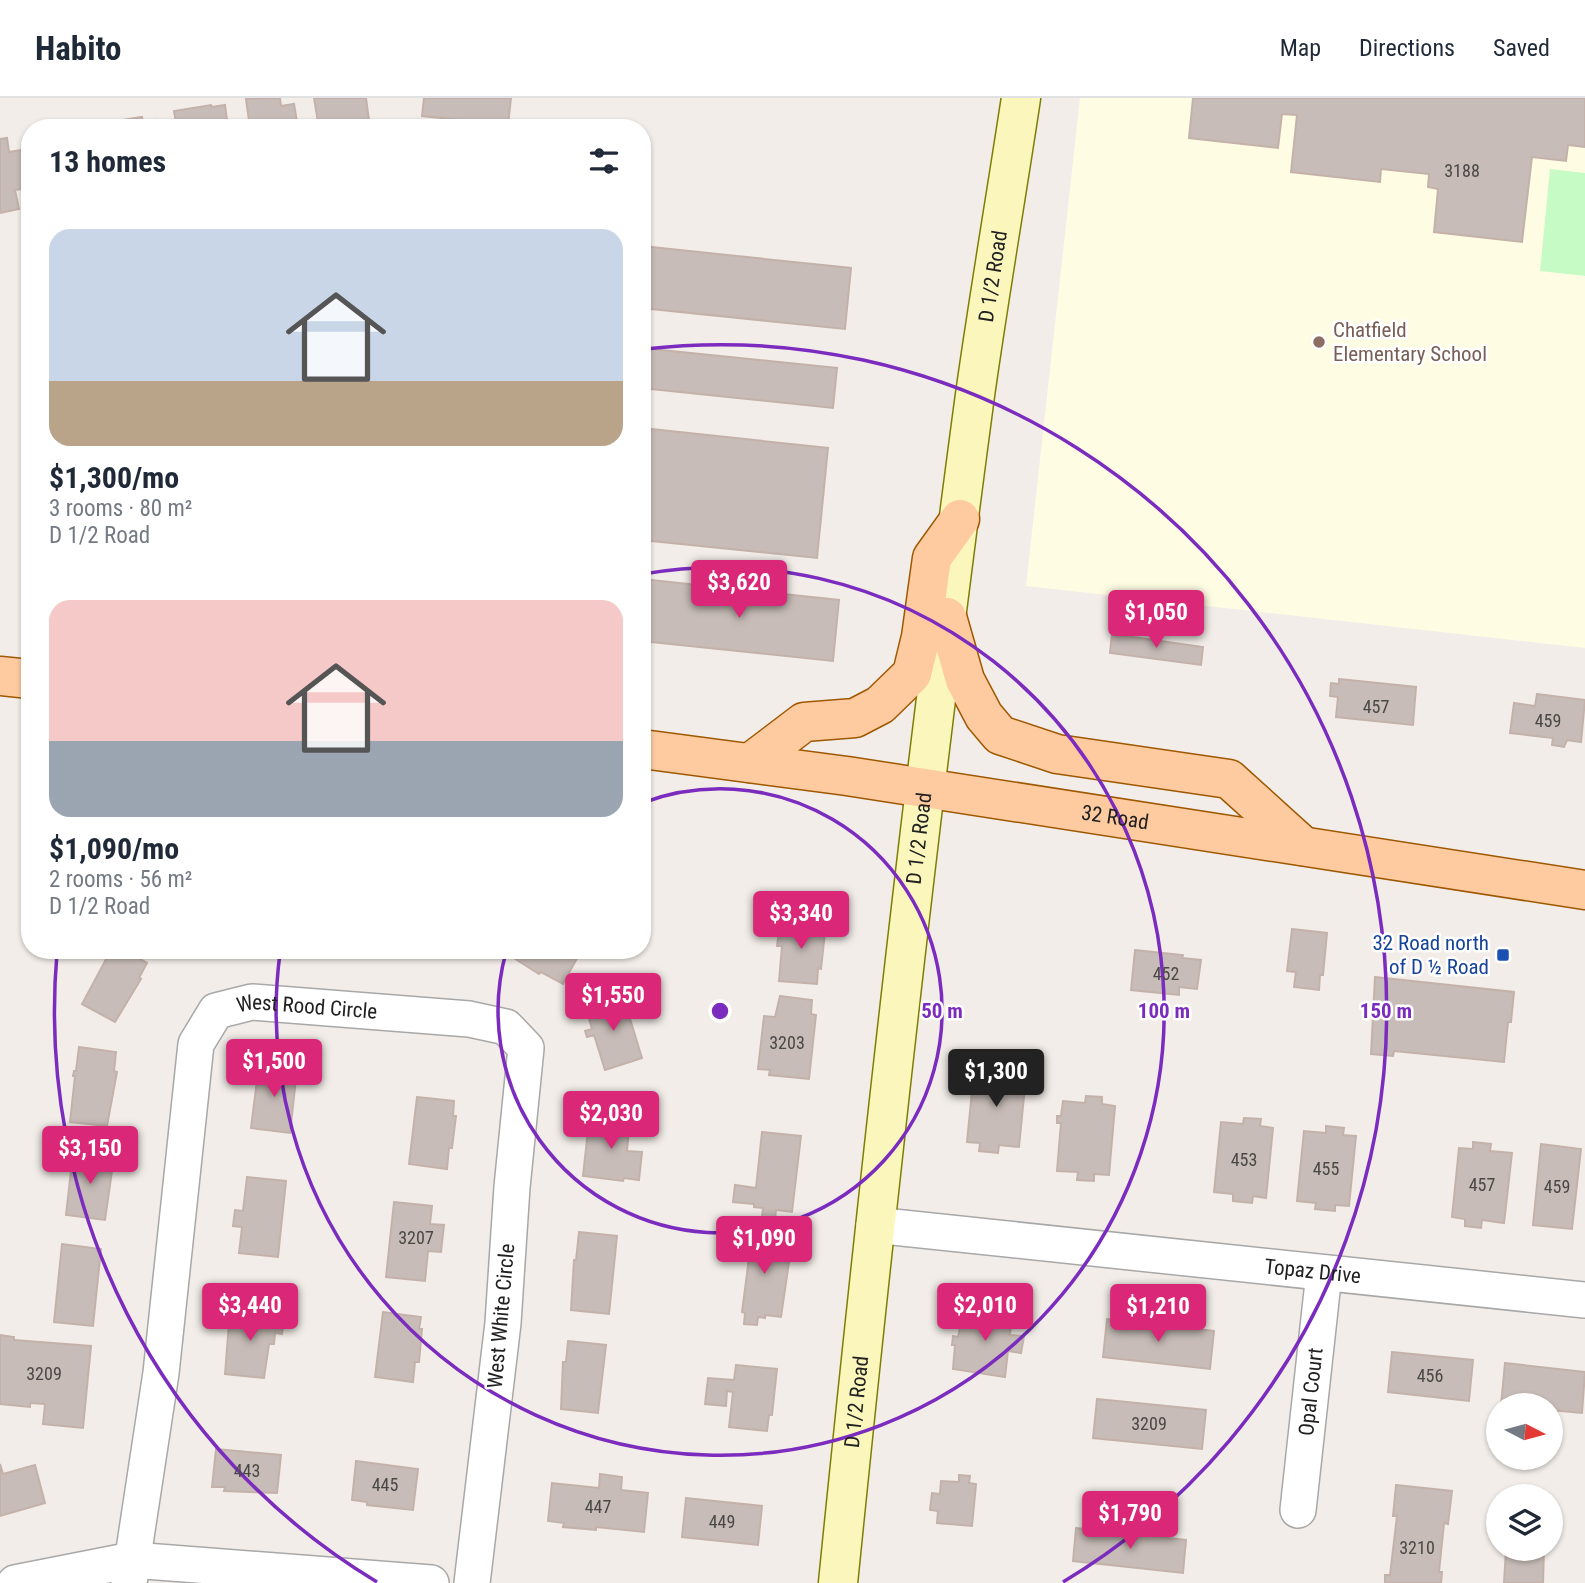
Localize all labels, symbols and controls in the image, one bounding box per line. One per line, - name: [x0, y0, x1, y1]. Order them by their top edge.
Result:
- text: Habito: [35, 29, 122, 68]
- text: Map: [1280, 34, 1321, 62]
- text: Directions: [1359, 34, 1455, 62]
- text: Saved: [1493, 34, 1550, 62]
- icon: filters: [585, 142, 623, 180]
- text: 13 homes: [49, 144, 166, 179]
- house number: 3188: [1444, 160, 1480, 181]
- street label: D 1/2 Road: [974, 229, 1012, 324]
- icon: home: [273, 274, 399, 400]
- place label: Chatfield Elementary School: [1333, 318, 1487, 366]
- marker: Chatfield Elementary School: [1311, 334, 1327, 350]
- text: $1,300/mo: [49, 460, 179, 495]
- text: 3 rooms · 80 m²: [49, 495, 192, 522]
- text: D 1/2 Road: [49, 522, 150, 549]
- pin: $3,620: [682, 560, 796, 620]
- text: $3,620: [707, 569, 771, 596]
- pin: $1,050: [1099, 590, 1213, 650]
- text: $1,050: [1124, 599, 1188, 626]
- icon: home: [273, 645, 399, 771]
- house number: 457: [1363, 696, 1389, 717]
- house number: 459: [1535, 710, 1561, 731]
- street label: D 1/2 Road: [902, 791, 936, 886]
- street label: 32 Road: [1080, 800, 1150, 834]
- text: $1,090/mo: [49, 831, 179, 866]
- text: 2 rooms · 56 m²: [49, 866, 192, 893]
- pin: $3,340: [744, 892, 858, 951]
- text: D 1/2 Road: [49, 893, 150, 920]
- text: $3,340: [769, 900, 833, 927]
- place label: 32 Road north of D ½ Road: [1372, 931, 1489, 979]
- marker: 32 Road north of D ½ Road: [1495, 947, 1511, 963]
- house number: 452: [1153, 963, 1179, 984]
- pin: $1,550: [556, 974, 670, 1033]
- text: $1,550: [581, 982, 645, 1009]
- street label: West Rood Circle: [234, 990, 378, 1024]
- centre of rings: [708, 999, 732, 1023]
- text: 50 m: [921, 999, 963, 1023]
- text: 100 m: [1138, 999, 1190, 1023]
- text: 150 m: [1360, 999, 1412, 1023]
- house number: 3203: [769, 1032, 805, 1053]
- pin: $1,500: [217, 1040, 331, 1099]
- text: $1,500: [242, 1048, 306, 1075]
- pin: $1,300: [939, 1049, 1053, 1109]
- text: $1,300: [964, 1058, 1028, 1085]
- pin: $2,030: [554, 1091, 668, 1151]
- text: $2,030: [579, 1100, 643, 1127]
- pin: $3,150: [33, 1126, 147, 1186]
- text: $3,150: [58, 1135, 122, 1162]
- house number: 453: [1231, 1149, 1257, 1170]
- house number: 455: [1313, 1158, 1339, 1179]
- house number: 457: [1469, 1174, 1495, 1195]
- house number: 459: [1544, 1176, 1570, 1197]
- pin: $1,090: [707, 1216, 821, 1276]
- text: $1,090: [732, 1225, 796, 1252]
- house number: 3207: [398, 1227, 434, 1248]
- street label: West White Circle: [483, 1242, 519, 1389]
- street label: Topaz Drive: [1263, 1254, 1362, 1288]
- pin: $3,440: [193, 1284, 307, 1343]
- pin: $2,010: [928, 1284, 1042, 1343]
- pin: $1,210: [1101, 1284, 1215, 1344]
- text: $3,440: [218, 1292, 282, 1319]
- text: $2,010: [953, 1292, 1017, 1319]
- text: $1,210: [1126, 1293, 1190, 1320]
- street label: Opal Court: [1294, 1346, 1328, 1437]
- street label: D 1/2 Road: [840, 1355, 873, 1449]
- house number: 3209: [26, 1363, 62, 1384]
- house number: 456: [1417, 1365, 1443, 1386]
- north arrow: [1486, 1393, 1563, 1470]
- map controls: [1486, 1393, 1563, 1561]
- house number: 3209: [1131, 1413, 1167, 1434]
- house number: 443: [234, 1460, 260, 1481]
- house number: 445: [372, 1474, 398, 1495]
- button: layers: [1486, 1484, 1563, 1561]
- pin: $1,790: [1073, 1492, 1187, 1551]
- house number: 447: [585, 1496, 611, 1517]
- text: $1,790: [1098, 1500, 1162, 1527]
- house number: 449: [709, 1511, 735, 1532]
- house number: 3210: [1399, 1537, 1435, 1558]

